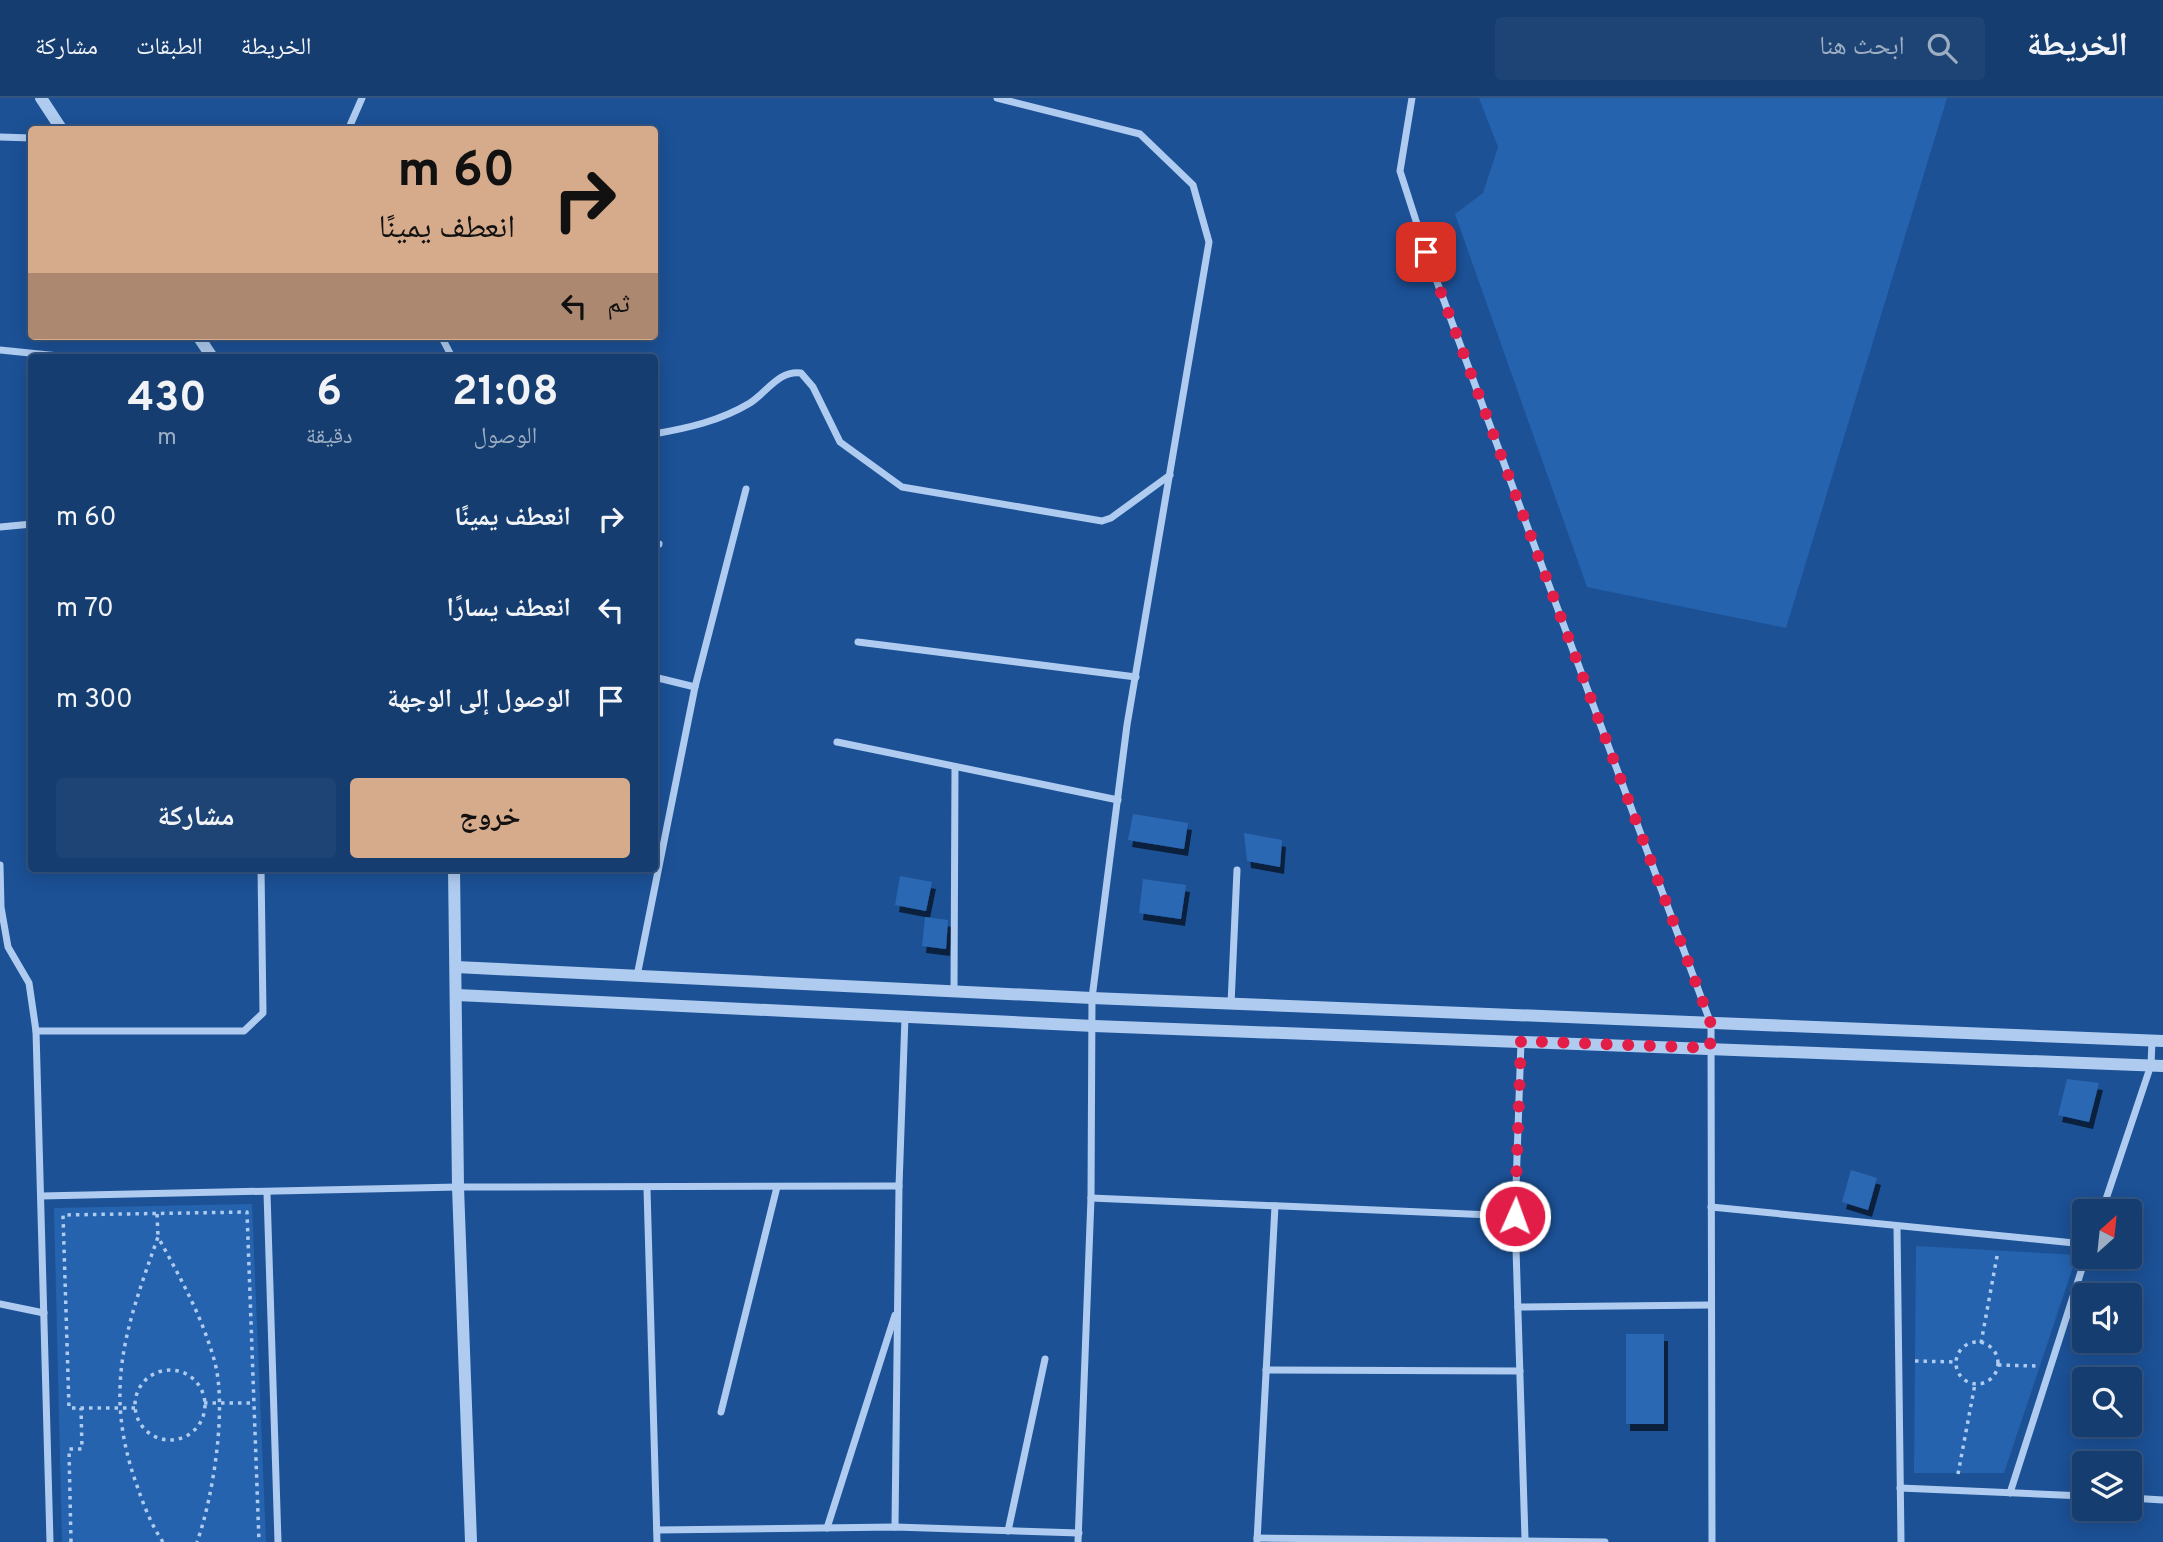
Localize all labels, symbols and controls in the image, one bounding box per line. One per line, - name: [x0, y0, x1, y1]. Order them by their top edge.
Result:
- search box: [1495, 17, 1985, 80]
- text: الخريطة: [2027, 26, 2128, 68]
- icon: search: [1923, 29, 1961, 67]
- text: ابحث هنا: [1819, 31, 1905, 64]
- text: مشاركة: [35, 33, 98, 63]
- text: الطبقات: [136, 33, 203, 63]
- text: الخريطة: [241, 33, 311, 63]
- text: 60 m: [397, 142, 515, 204]
- icon: right: [539, 154, 630, 245]
- text: انعطف يمينًا: [378, 209, 515, 249]
- pin: [1396, 222, 1456, 282]
- icon: arrive: [1407, 233, 1445, 271]
- icon: left: [555, 287, 593, 325]
- text: ثم: [607, 289, 630, 322]
- text: 6: [316, 367, 342, 420]
- text: 21:08: [452, 367, 559, 420]
- text: 430: [127, 373, 207, 426]
- text: دقيقة: [306, 423, 353, 452]
- text: الوصول: [473, 423, 537, 452]
- text: m: [157, 424, 177, 453]
- icon: right: [592, 500, 630, 538]
- text: 60 m: [56, 502, 116, 535]
- text: انعطف يمينًا: [454, 502, 571, 535]
- icon: left: [592, 591, 630, 629]
- text: 70 m: [56, 593, 114, 626]
- text: انعطف يسارًا: [447, 593, 571, 626]
- icon: arrive: [592, 682, 630, 720]
- text: 300 m: [56, 684, 133, 717]
- text: الوصول إلى الوجهة: [387, 684, 571, 717]
- button: مشاركة: [56, 778, 336, 858]
- button: خروج: [350, 778, 630, 858]
- position arrow: [1478, 1179, 1552, 1253]
- north arrow: [2072, 1199, 2142, 1269]
- map controls: [2072, 1199, 2142, 1521]
- button: sound: [2072, 1283, 2142, 1353]
- button: search: [2072, 1367, 2142, 1437]
- button: layers: [2072, 1451, 2142, 1521]

